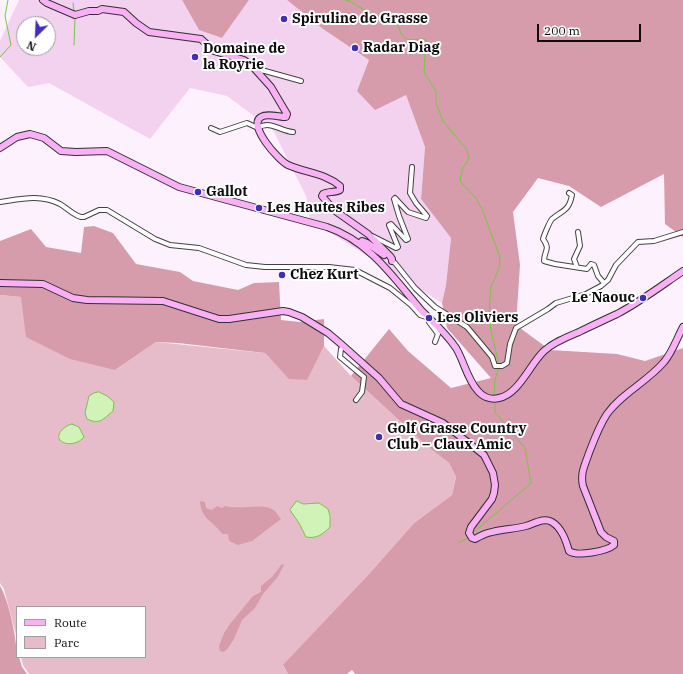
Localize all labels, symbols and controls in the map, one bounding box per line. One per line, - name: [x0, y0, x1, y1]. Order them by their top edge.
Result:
- place label: Spiruline de Grasse: [292, 11, 428, 27]
- marker: Spiruline de Grasse: [279, 14, 289, 24]
- north arrow: [16, 16, 56, 56]
- scale bar: [539, 16, 643, 42]
- text: 200 m: [544, 23, 580, 38]
- text: N: [25, 38, 38, 54]
- place label: Radar Diag: [363, 40, 440, 56]
- place label: Domaine de la Royrie: [203, 41, 285, 74]
- marker: Radar Diag: [350, 43, 360, 53]
- marker: Domaine de la Royrie: [190, 52, 200, 62]
- place label: Gallot: [206, 184, 247, 200]
- marker: Gallot: [193, 187, 203, 197]
- place label: Les Hautes Ribes: [267, 200, 385, 216]
- marker: Les Hautes Ribes: [254, 203, 264, 213]
- place label: Chez Kurt: [290, 267, 359, 283]
- marker: Chez Kurt: [277, 270, 287, 280]
- place label: Le Naouc: [572, 290, 635, 306]
- marker: Le Naouc: [638, 293, 648, 303]
- place label: Les Oliviers: [437, 310, 518, 326]
- marker: Les Oliviers: [424, 313, 434, 323]
- place label: Golf Grasse Country Club – Claux Amic: [387, 421, 526, 454]
- marker: Golf Grasse Country Club – Claux Amic: [374, 432, 384, 442]
- legend: [16, 606, 146, 658]
- text: Route: [54, 615, 87, 630]
- text: Parc: [54, 635, 79, 650]

